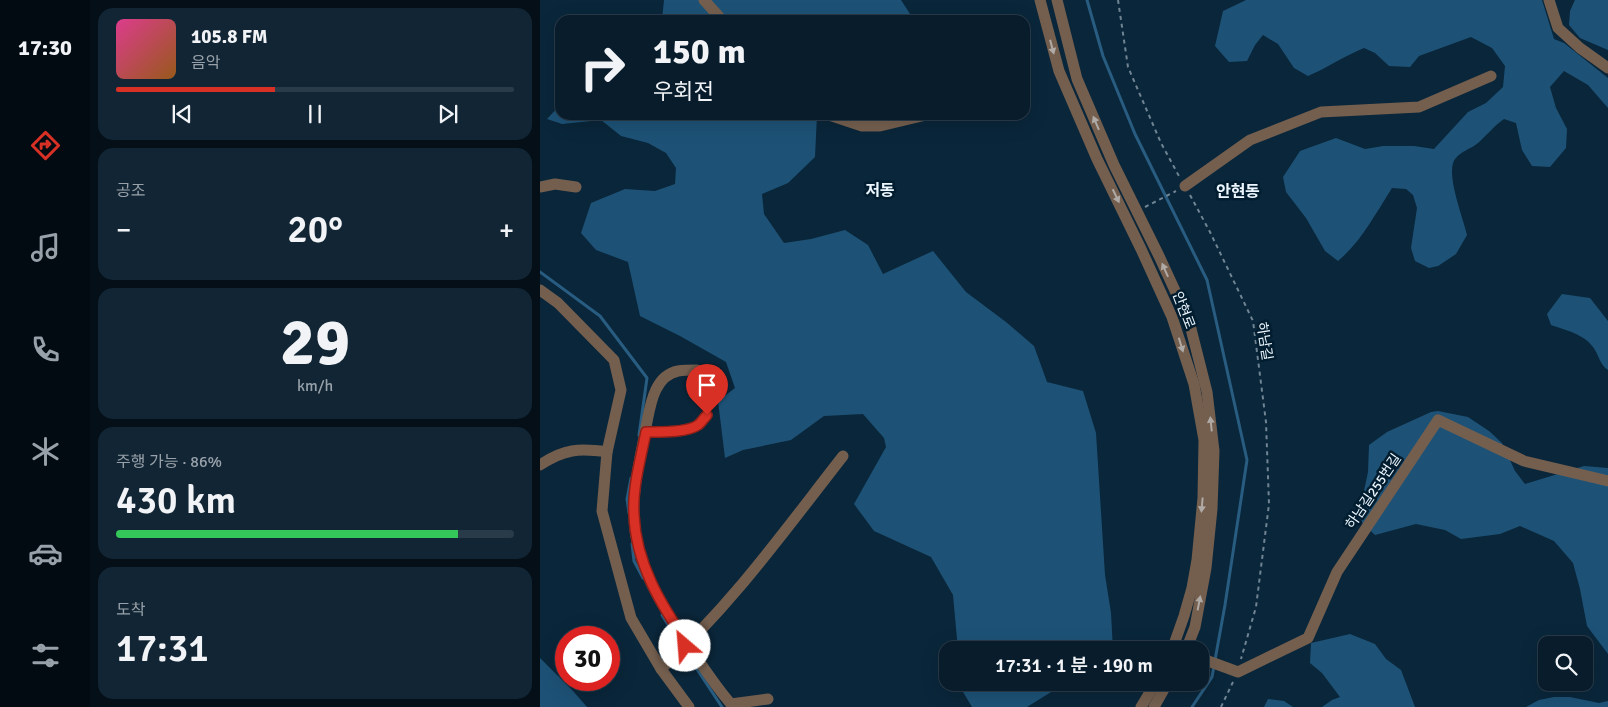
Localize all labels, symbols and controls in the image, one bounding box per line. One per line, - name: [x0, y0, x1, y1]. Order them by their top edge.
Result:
- text: 105.8 FM: [191, 25, 268, 49]
- text: 150 m: [653, 30, 746, 73]
- text: 17:30: [18, 34, 72, 61]
- icon: right: [570, 35, 635, 100]
- one-way arrow: [1049, 40, 1057, 55]
- text: 음악: [191, 53, 220, 73]
- text: 우회전: [653, 78, 714, 105]
- icon: previous: [168, 100, 196, 128]
- icon: pause: [301, 100, 329, 128]
- icon: next: [434, 100, 462, 128]
- one-way arrow: [1091, 116, 1099, 130]
- icon: directions: [28, 128, 63, 163]
- text: 공조: [116, 181, 145, 201]
- district label: 저동: [865, 181, 895, 201]
- district label: 안현동: [1216, 182, 1260, 202]
- one-way arrow: [1112, 189, 1120, 204]
- text: 20°: [287, 206, 343, 253]
- text: −: [116, 213, 131, 247]
- text: +: [499, 213, 514, 247]
- icon: music: [28, 230, 63, 265]
- one-way arrow: [1161, 263, 1169, 277]
- street label: 안현로: [1169, 289, 1198, 331]
- text: 29: [280, 303, 350, 383]
- street label: 하남길: [1253, 321, 1276, 361]
- icon: phone: [28, 332, 63, 367]
- one-way arrow: [1178, 338, 1186, 353]
- pin: [686, 364, 728, 415]
- icon: arrive: [693, 371, 721, 399]
- text: km/h: [297, 376, 333, 396]
- one-way arrow: [1207, 416, 1215, 432]
- icon: climate: [28, 434, 63, 469]
- street label: 하남길255번길: [1342, 450, 1405, 532]
- text: 주행 가능 · 86%: [116, 452, 222, 472]
- text: 430 km: [116, 477, 236, 524]
- one-way arrow: [1198, 497, 1206, 513]
- icon: car: [28, 536, 63, 571]
- one-way arrow: [1196, 595, 1204, 611]
- text: 도착: [116, 600, 145, 620]
- position arrow: [658, 619, 710, 671]
- text: 17:31: [116, 625, 209, 672]
- speed limit sign: 30: [555, 626, 620, 691]
- map controls: [1538, 636, 1593, 691]
- button: search: [1538, 636, 1593, 691]
- icon: filters: [28, 638, 63, 673]
- text: 17:31 · 1 분 · 190 m: [995, 654, 1153, 678]

